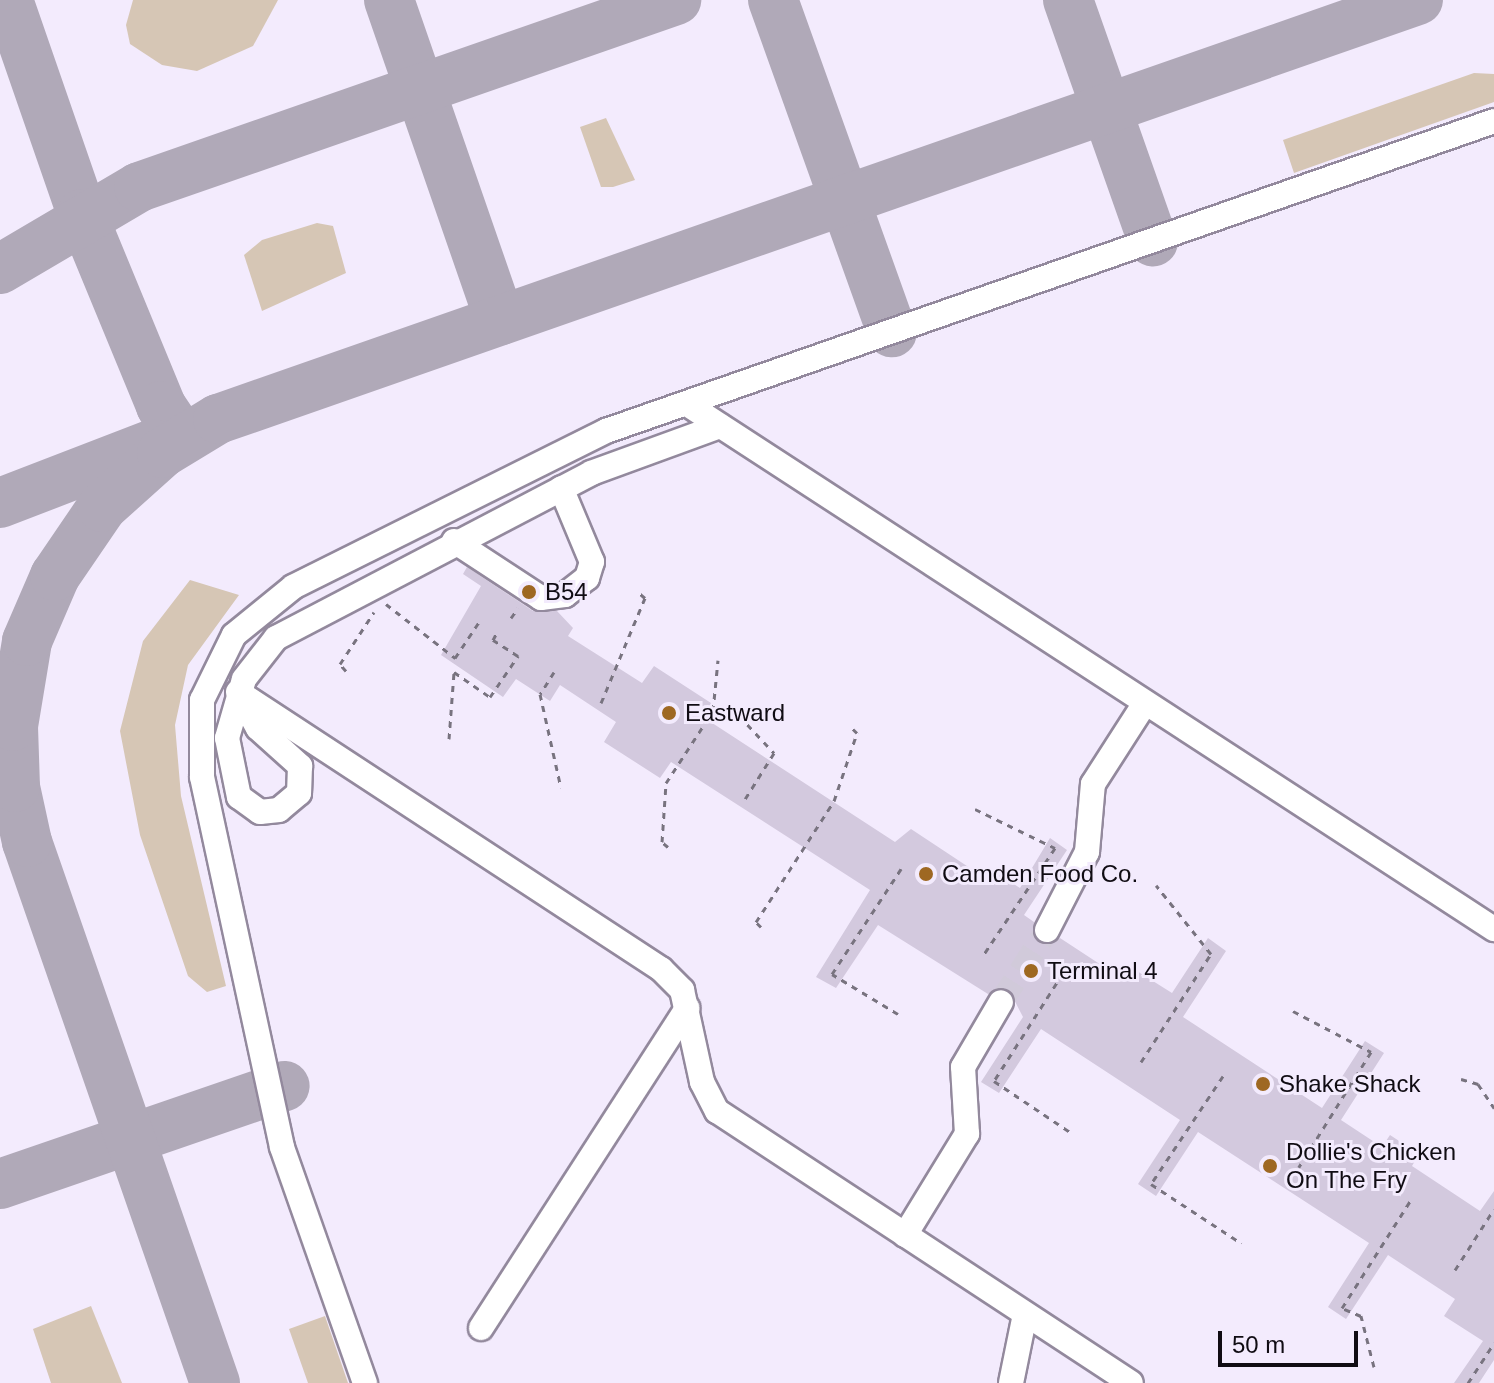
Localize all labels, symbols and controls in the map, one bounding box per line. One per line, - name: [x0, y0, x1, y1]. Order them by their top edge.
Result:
- place label: B54: [545, 578, 588, 606]
- marker: B54: [520, 583, 538, 601]
- place label: Eastward: [685, 699, 785, 727]
- marker: Eastward: [660, 704, 678, 722]
- place label: Camden Food Co.: [942, 860, 1138, 888]
- marker: Camden Food Co.: [917, 865, 935, 883]
- place label: Terminal 4: [1047, 957, 1158, 985]
- marker: Terminal 4: [1022, 962, 1040, 980]
- place label: Shake Shack: [1279, 1070, 1420, 1098]
- marker: Shake Shack: [1254, 1075, 1272, 1093]
- place label: Dollie's Chicken On The Fry: [1286, 1138, 1456, 1194]
- marker: Dollie's Chicken On The Fry: [1261, 1157, 1279, 1175]
- scale bar: [1222, 1315, 1362, 1365]
- text: 50 m: [1232, 1331, 1285, 1358]

